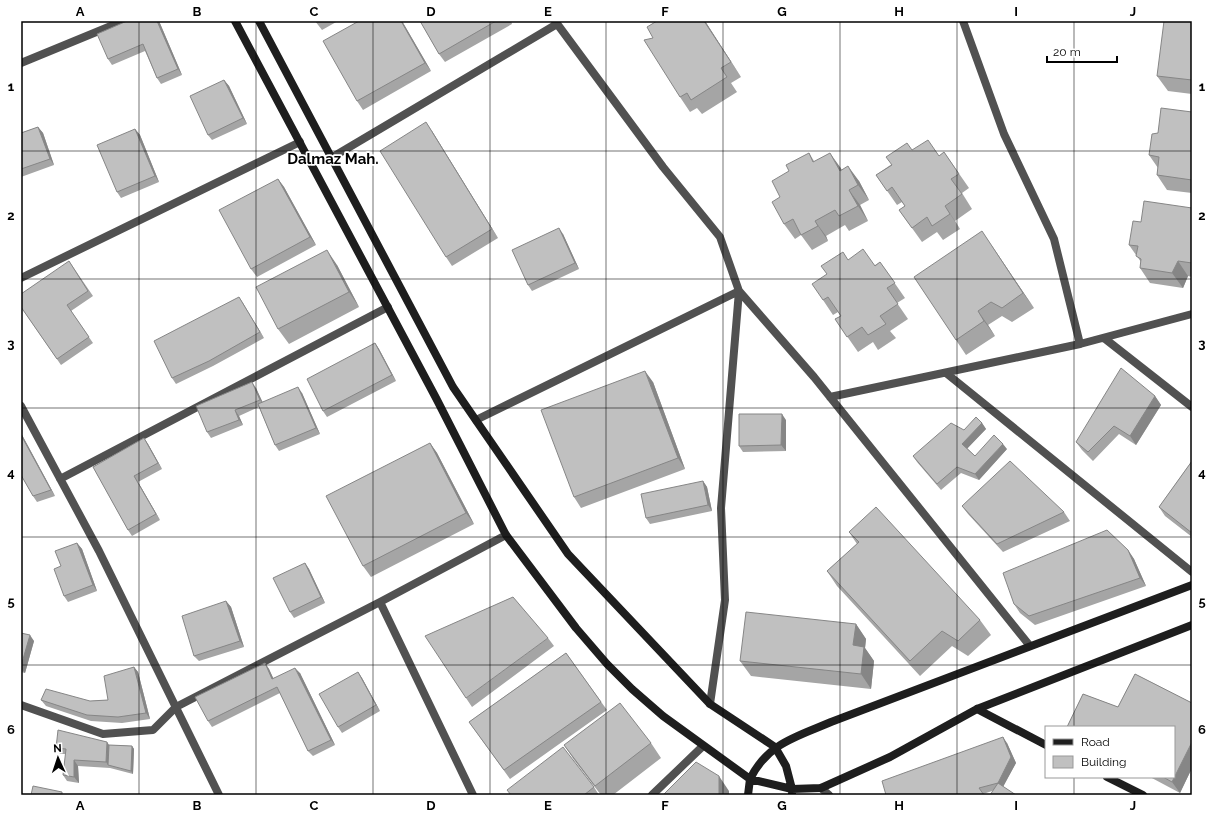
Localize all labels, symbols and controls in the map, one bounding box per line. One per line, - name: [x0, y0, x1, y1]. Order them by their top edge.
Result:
- text: A: [76, 4, 85, 19]
- text: B: [193, 4, 202, 19]
- text: C: [310, 4, 319, 19]
- text: D: [426, 4, 436, 19]
- text: E: [544, 4, 552, 19]
- text: F: [661, 4, 669, 19]
- text: G: [777, 4, 787, 19]
- text: H: [894, 4, 904, 19]
- text: I: [1014, 4, 1018, 19]
- text: J: [1130, 4, 1136, 19]
- scale bar: [1047, 38, 1117, 64]
- text: 20 m: [1053, 45, 1081, 59]
- text: 1: [8, 79, 15, 94]
- text: 1: [1199, 79, 1206, 94]
- district label: Dalmaz Mah.: [287, 150, 379, 168]
- text: 2: [7, 208, 15, 223]
- text: 2: [1198, 208, 1206, 223]
- text: 3: [7, 336, 15, 351]
- text: 3: [1198, 336, 1206, 351]
- text: 4: [7, 465, 15, 480]
- text: 4: [1198, 465, 1206, 480]
- text: 5: [7, 594, 15, 609]
- text: 5: [1198, 594, 1206, 609]
- text: 6: [7, 722, 15, 737]
- text: 6: [1198, 722, 1206, 737]
- legend: [1045, 726, 1175, 778]
- text: Road: [1081, 735, 1110, 749]
- north arrow: [38, 738, 78, 778]
- text: N: [53, 742, 62, 755]
- text: Building: [1081, 755, 1127, 769]
- text: A: [76, 798, 85, 813]
- text: B: [193, 798, 202, 813]
- text: C: [310, 798, 319, 813]
- text: D: [426, 798, 436, 813]
- text: E: [544, 798, 552, 813]
- text: F: [661, 798, 669, 813]
- text: G: [777, 798, 787, 813]
- text: H: [894, 798, 904, 813]
- text: I: [1014, 798, 1018, 813]
- text: J: [1130, 798, 1136, 813]

